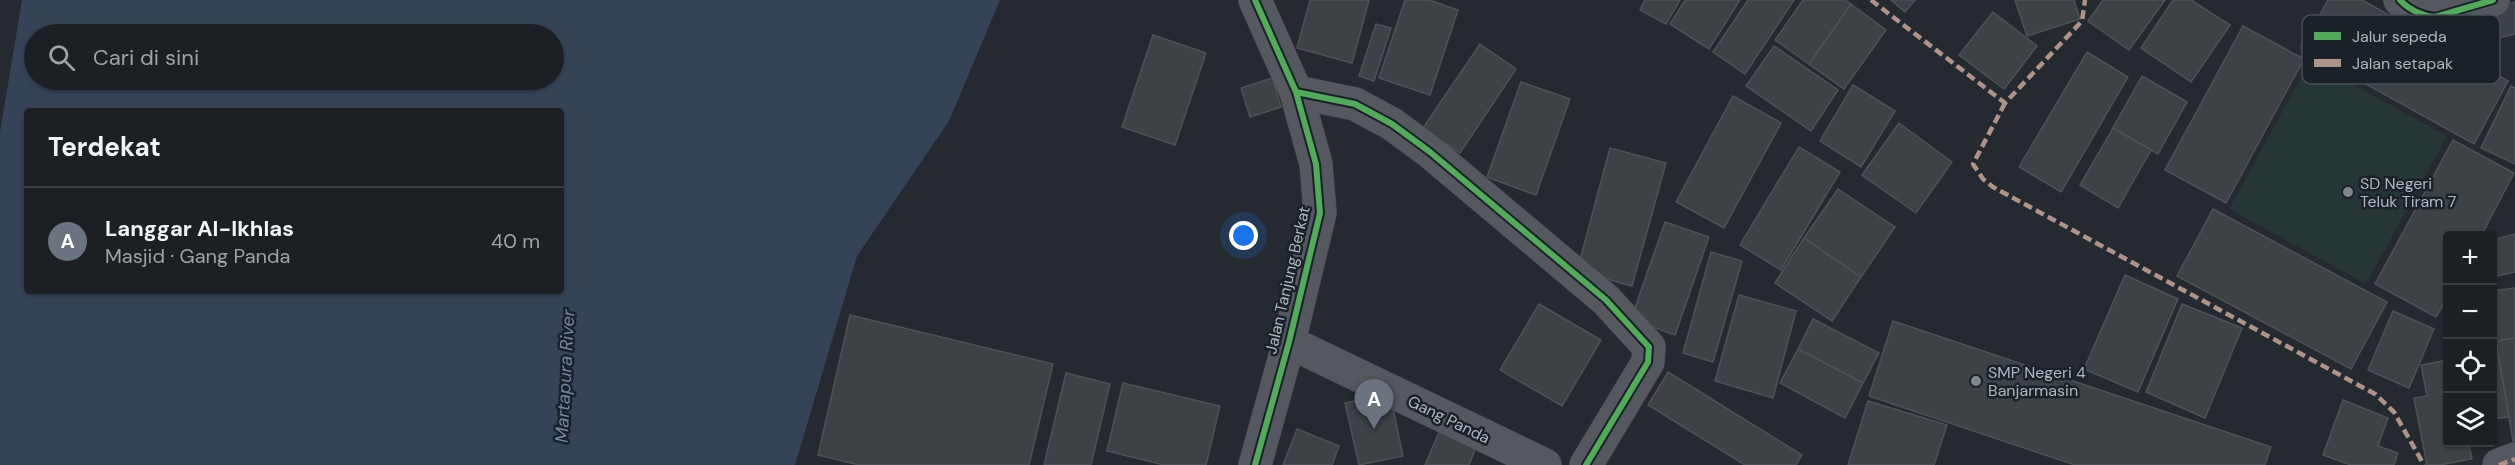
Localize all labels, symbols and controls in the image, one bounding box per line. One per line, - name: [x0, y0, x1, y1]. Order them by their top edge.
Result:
- legend: [2302, 15, 2500, 84]
- search box: [24, 24, 564, 90]
- text: Jalur sepeda: [2352, 26, 2447, 47]
- icon: search: [45, 41, 78, 74]
- text: Cari di sini: [93, 43, 199, 72]
- text: Jalan setapak: [2352, 53, 2453, 74]
- text: Terdekat: [48, 130, 161, 164]
- place label: SD Negeri Teluk Tiram 7: [2360, 173, 2456, 212]
- marker: SD Negeri Teluk Tiram 7: [2341, 185, 2355, 199]
- street label: Jalan Tanjung Berkat: [1260, 204, 1315, 356]
- text: Langgar Al-Ikhlas: [105, 214, 294, 243]
- your location: [1229, 221, 1258, 250]
- text: A: [60, 228, 75, 254]
- text: 40 m: [491, 228, 540, 254]
- map controls: [2443, 231, 2497, 447]
- button: +: [2443, 231, 2497, 285]
- text: Masjid · Gang Panda: [105, 243, 290, 269]
- button: −: [2443, 285, 2497, 339]
- water label: Martapura River: [550, 308, 581, 443]
- button: locate: [2443, 339, 2497, 393]
- place label: SMP Negeri 4 Banjarmasin: [1988, 362, 2086, 401]
- marker: SMP Negeri 4 Banjarmasin: [1969, 374, 1983, 388]
- pin: A: [1354, 380, 1394, 429]
- street label: Gang Panda: [1404, 391, 1493, 448]
- button: layers: [2443, 393, 2497, 447]

